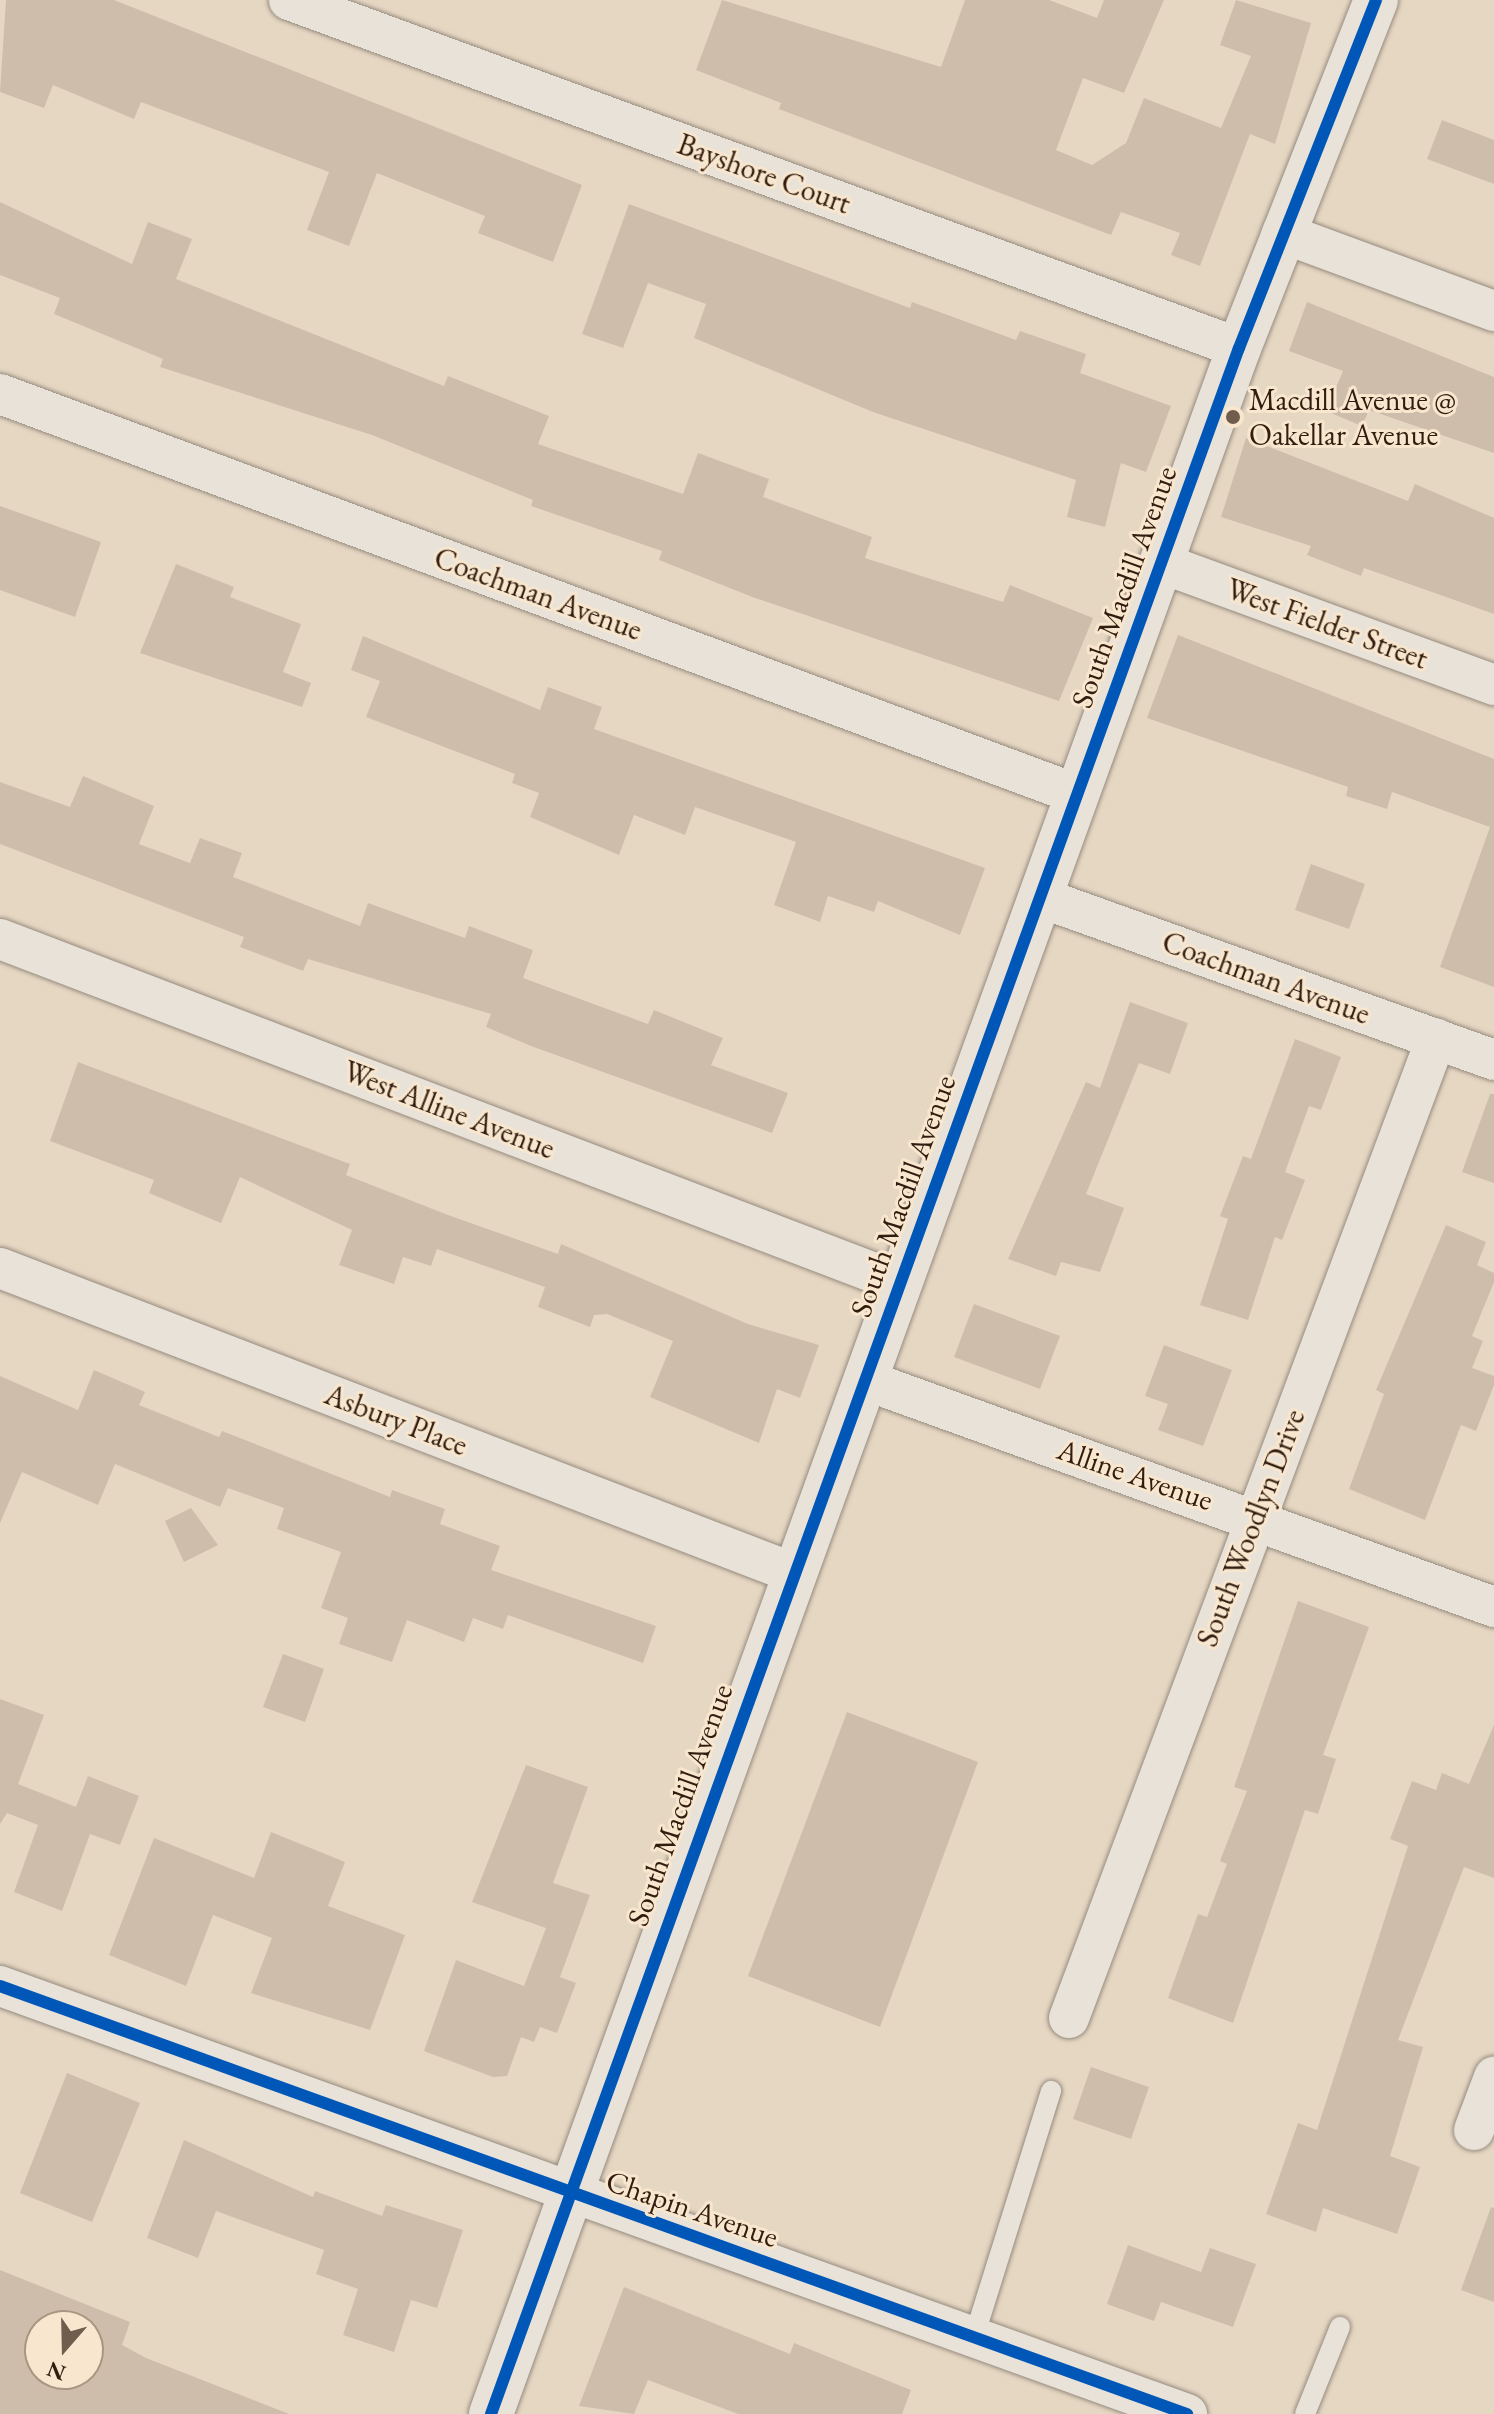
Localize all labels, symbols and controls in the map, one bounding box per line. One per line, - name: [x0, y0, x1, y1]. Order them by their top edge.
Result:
- street label: Bayshore Court: [673, 126, 855, 222]
- place label: Macdill Avenue @ Oakellar Avenue: [1249, 382, 1457, 452]
- marker: Macdill Avenue @ Oakellar Avenue: [1224, 408, 1242, 426]
- street label: South Macdill Avenue: [1064, 461, 1184, 713]
- street label: Coachman Avenue: [429, 540, 647, 648]
- street label: West Fielder Street: [1221, 571, 1433, 677]
- street label: Coachman Avenue: [1157, 924, 1375, 1032]
- street label: West Alline Avenue: [338, 1053, 560, 1167]
- street label: South Macdill Avenue: [843, 1070, 963, 1322]
- street label: Asbury Place: [320, 1376, 472, 1464]
- street label: South Woodlyn Drive: [1189, 1404, 1313, 1652]
- street label: Alline Avenue: [1052, 1432, 1218, 1518]
- street label: South Macdill Avenue: [620, 1679, 740, 1931]
- street label: Chapin Avenue: [601, 2163, 783, 2255]
- north arrow: [24, 2310, 104, 2390]
- text: N: [43, 2354, 70, 2388]

